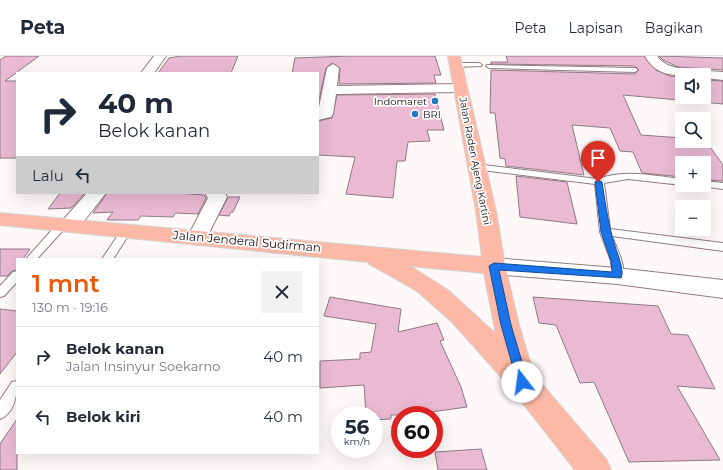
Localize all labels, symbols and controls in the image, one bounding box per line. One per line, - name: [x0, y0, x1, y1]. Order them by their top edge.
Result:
- text: Peta: [20, 16, 65, 39]
- text: Peta: [515, 19, 547, 37]
- text: Lapisan: [569, 19, 623, 37]
- text: Bagikan: [645, 19, 703, 37]
- map controls: [675, 68, 711, 236]
- button: sound: [675, 68, 711, 104]
- text: 40 m: [98, 86, 174, 120]
- icon: right: [32, 88, 84, 140]
- place label: Indomaret: [374, 95, 427, 108]
- street label: Jalan Raden Ajeng Kartini: [456, 95, 494, 226]
- marker: Indomaret: [430, 96, 440, 106]
- place label: BRI: [423, 108, 441, 121]
- marker: BRI: [410, 109, 420, 119]
- button: search: [675, 112, 711, 148]
- text: Belok kanan: [98, 120, 210, 142]
- pin: [581, 141, 615, 182]
- icon: arrive: [587, 147, 609, 169]
- button: +: [675, 156, 711, 192]
- icon: left: [72, 164, 94, 186]
- text: Lalu: [32, 166, 64, 185]
- button: −: [675, 200, 711, 236]
- street label: Jalan Jenderal Sudirman: [171, 227, 322, 255]
- text: 1 mnt: [32, 269, 100, 298]
- button: close: [261, 271, 303, 313]
- text: 130 m · 19:16: [32, 299, 108, 315]
- text: Belok kanan: [66, 339, 164, 358]
- icon: right: [32, 346, 54, 368]
- text: 40 m: [263, 347, 303, 366]
- text: Jalan Insinyur Soekarno: [66, 358, 220, 374]
- position arrow: [501, 361, 543, 403]
- icon: left: [32, 406, 54, 428]
- speed limit sign: 60: [391, 406, 443, 458]
- text: Belok kiri: [66, 407, 141, 426]
- text: 40 m: [263, 407, 303, 426]
- text: 56: [345, 415, 369, 439]
- text: km/h: [344, 435, 370, 448]

